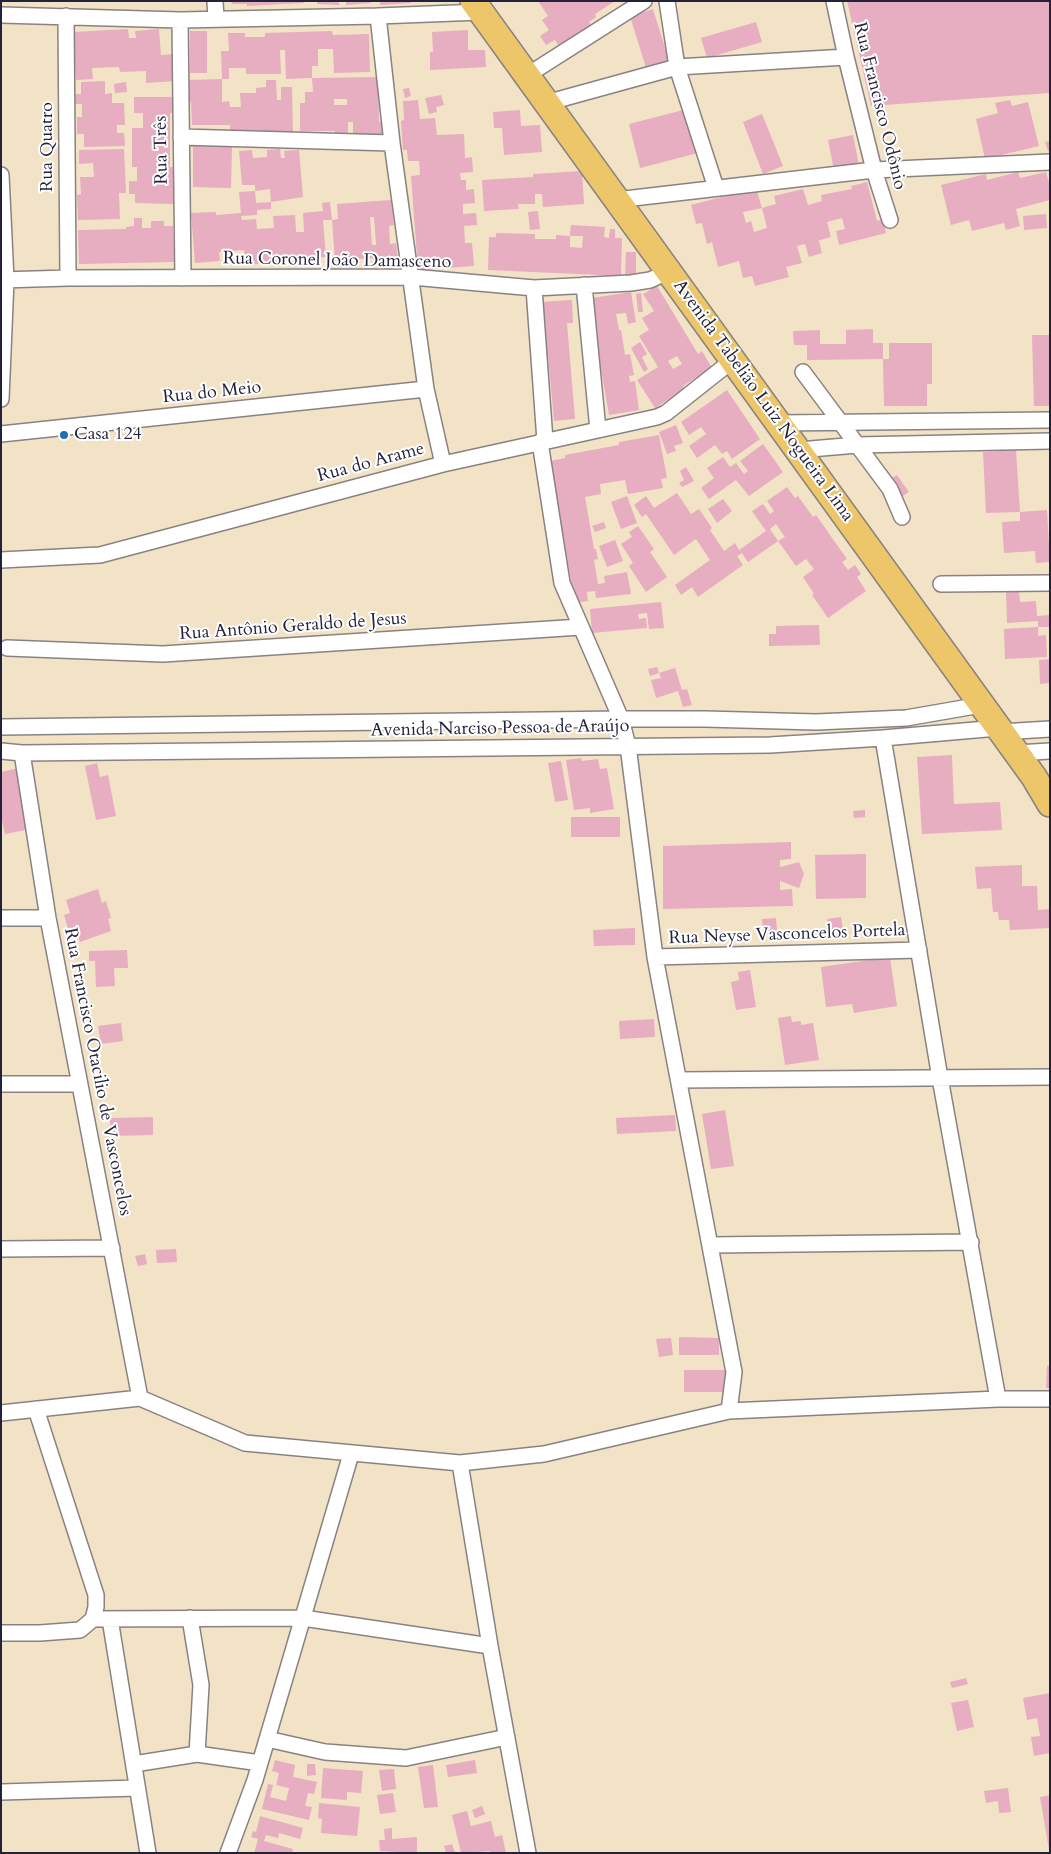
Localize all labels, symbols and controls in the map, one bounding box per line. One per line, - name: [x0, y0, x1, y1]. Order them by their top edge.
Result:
- street label: Rua Francisco Odônio: [848, 20, 910, 192]
- street label: Rua Quatro: [37, 102, 59, 192]
- street label: Rua Três: [151, 115, 173, 185]
- street label: Rua Coronel João Damasceno: [223, 248, 451, 274]
- street label: Avenida Tabelião Luiz Nogueira Lima: [668, 276, 858, 526]
- street label: Rua do Meio: [162, 377, 262, 409]
- place label: Casa 124: [74, 424, 142, 446]
- marker: Casa 124: [58, 429, 70, 441]
- street label: Rua do Arame: [315, 438, 427, 488]
- street label: Rua Antônio Geraldo de Jesus: [179, 608, 407, 646]
- street label: Avenida Narciso Pessoa de Araújo: [370, 716, 630, 742]
- street label: Rua Neyse Vasconcelos Portela: [668, 920, 906, 950]
- street label: Rua Francisco Otacilio de Vasconcelos: [58, 926, 136, 1218]

